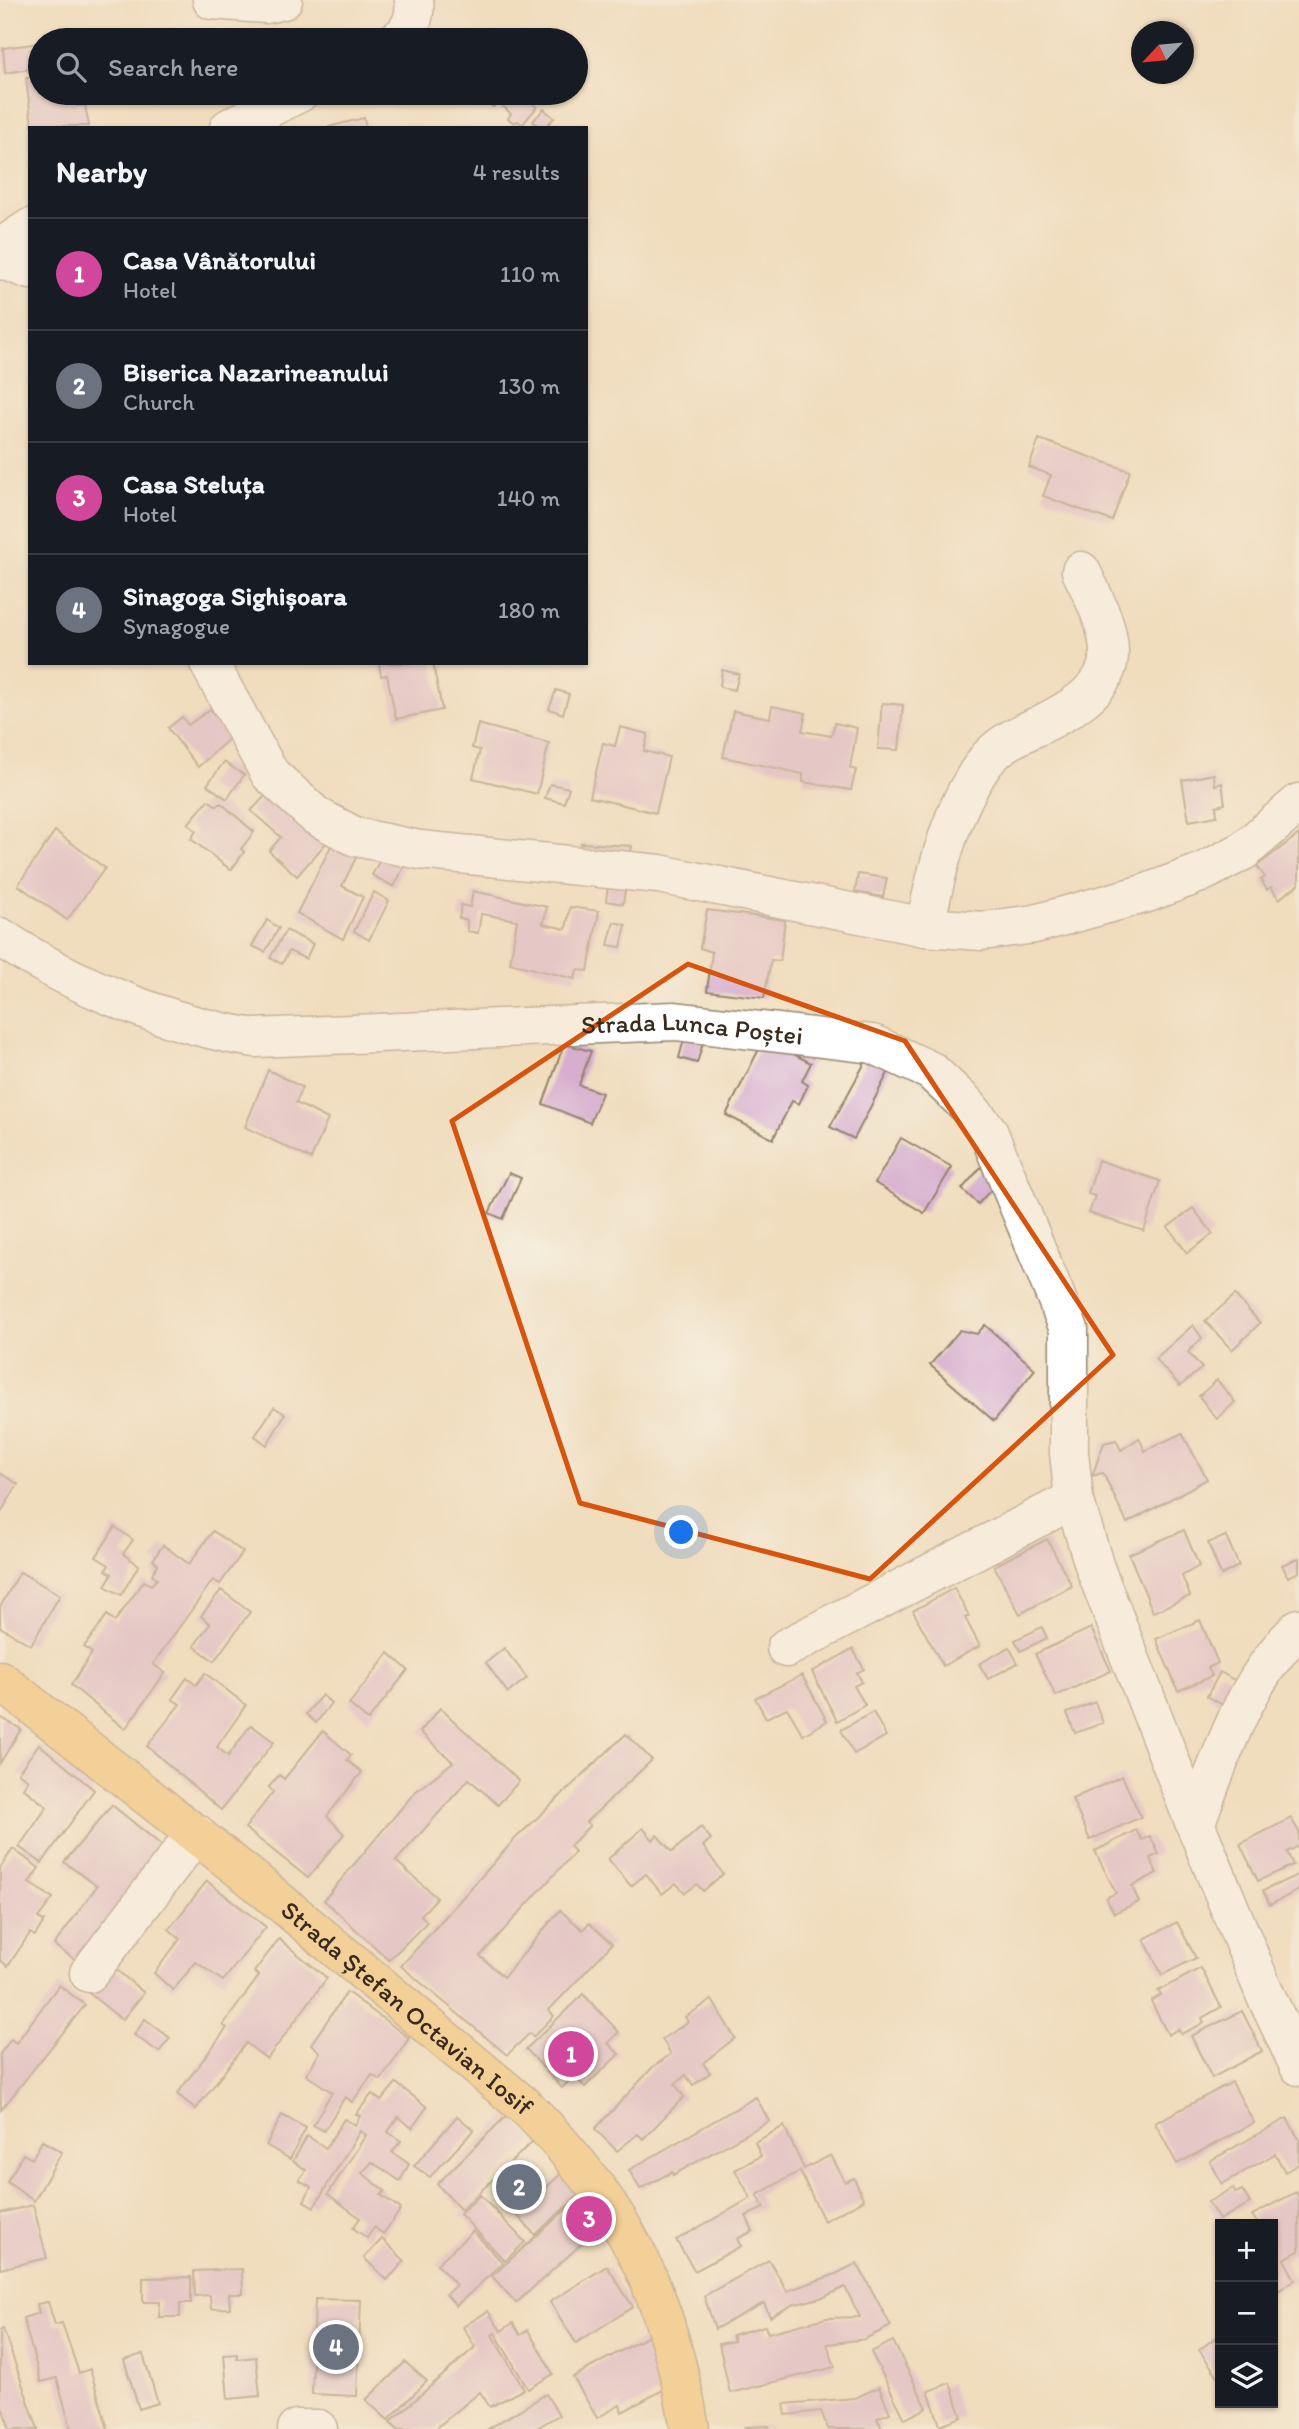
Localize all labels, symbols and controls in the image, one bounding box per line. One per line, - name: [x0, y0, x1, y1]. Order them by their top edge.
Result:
- north arrow: [1131, 21, 1194, 84]
- search box: [28, 28, 588, 105]
- icon: search: [52, 48, 90, 86]
- text: Search here: [108, 51, 238, 83]
- text: Nearby: [56, 153, 147, 190]
- text: 4 results: [473, 158, 560, 186]
- text: Casa Vânătorului: [123, 244, 316, 276]
- text: 1: [74, 260, 84, 288]
- text: 110 m: [500, 260, 560, 288]
- text: Hotel: [123, 276, 177, 304]
- text: Biserica Nazarineanului: [123, 356, 389, 388]
- text: 2: [73, 372, 85, 400]
- text: 130 m: [498, 372, 560, 400]
- text: Church: [123, 388, 195, 416]
- text: Casa Steluța: [123, 468, 265, 500]
- text: 3: [73, 484, 85, 512]
- text: 140 m: [497, 484, 560, 512]
- text: Hotel: [123, 500, 177, 528]
- text: Sinagoga Sighișoara: [123, 580, 347, 612]
- text: 4: [72, 596, 86, 624]
- text: 180 m: [498, 596, 560, 624]
- text: Synagogue: [123, 612, 230, 640]
- street label: Strada Lunca Poștei: [580, 1005, 805, 1052]
- your location: [664, 1515, 698, 1549]
- street label: Strada Ștefan Octavian Iosif: [275, 1894, 540, 2123]
- pin: 1: [548, 2028, 594, 2080]
- pin: 2: [496, 2161, 542, 2213]
- pin: 3: [566, 2193, 612, 2245]
- map controls: [1215, 2219, 1278, 2408]
- button: +: [1215, 2219, 1278, 2282]
- button: −: [1215, 2282, 1278, 2345]
- pin: 4: [313, 2321, 359, 2373]
- button: layers: [1215, 2345, 1278, 2408]

